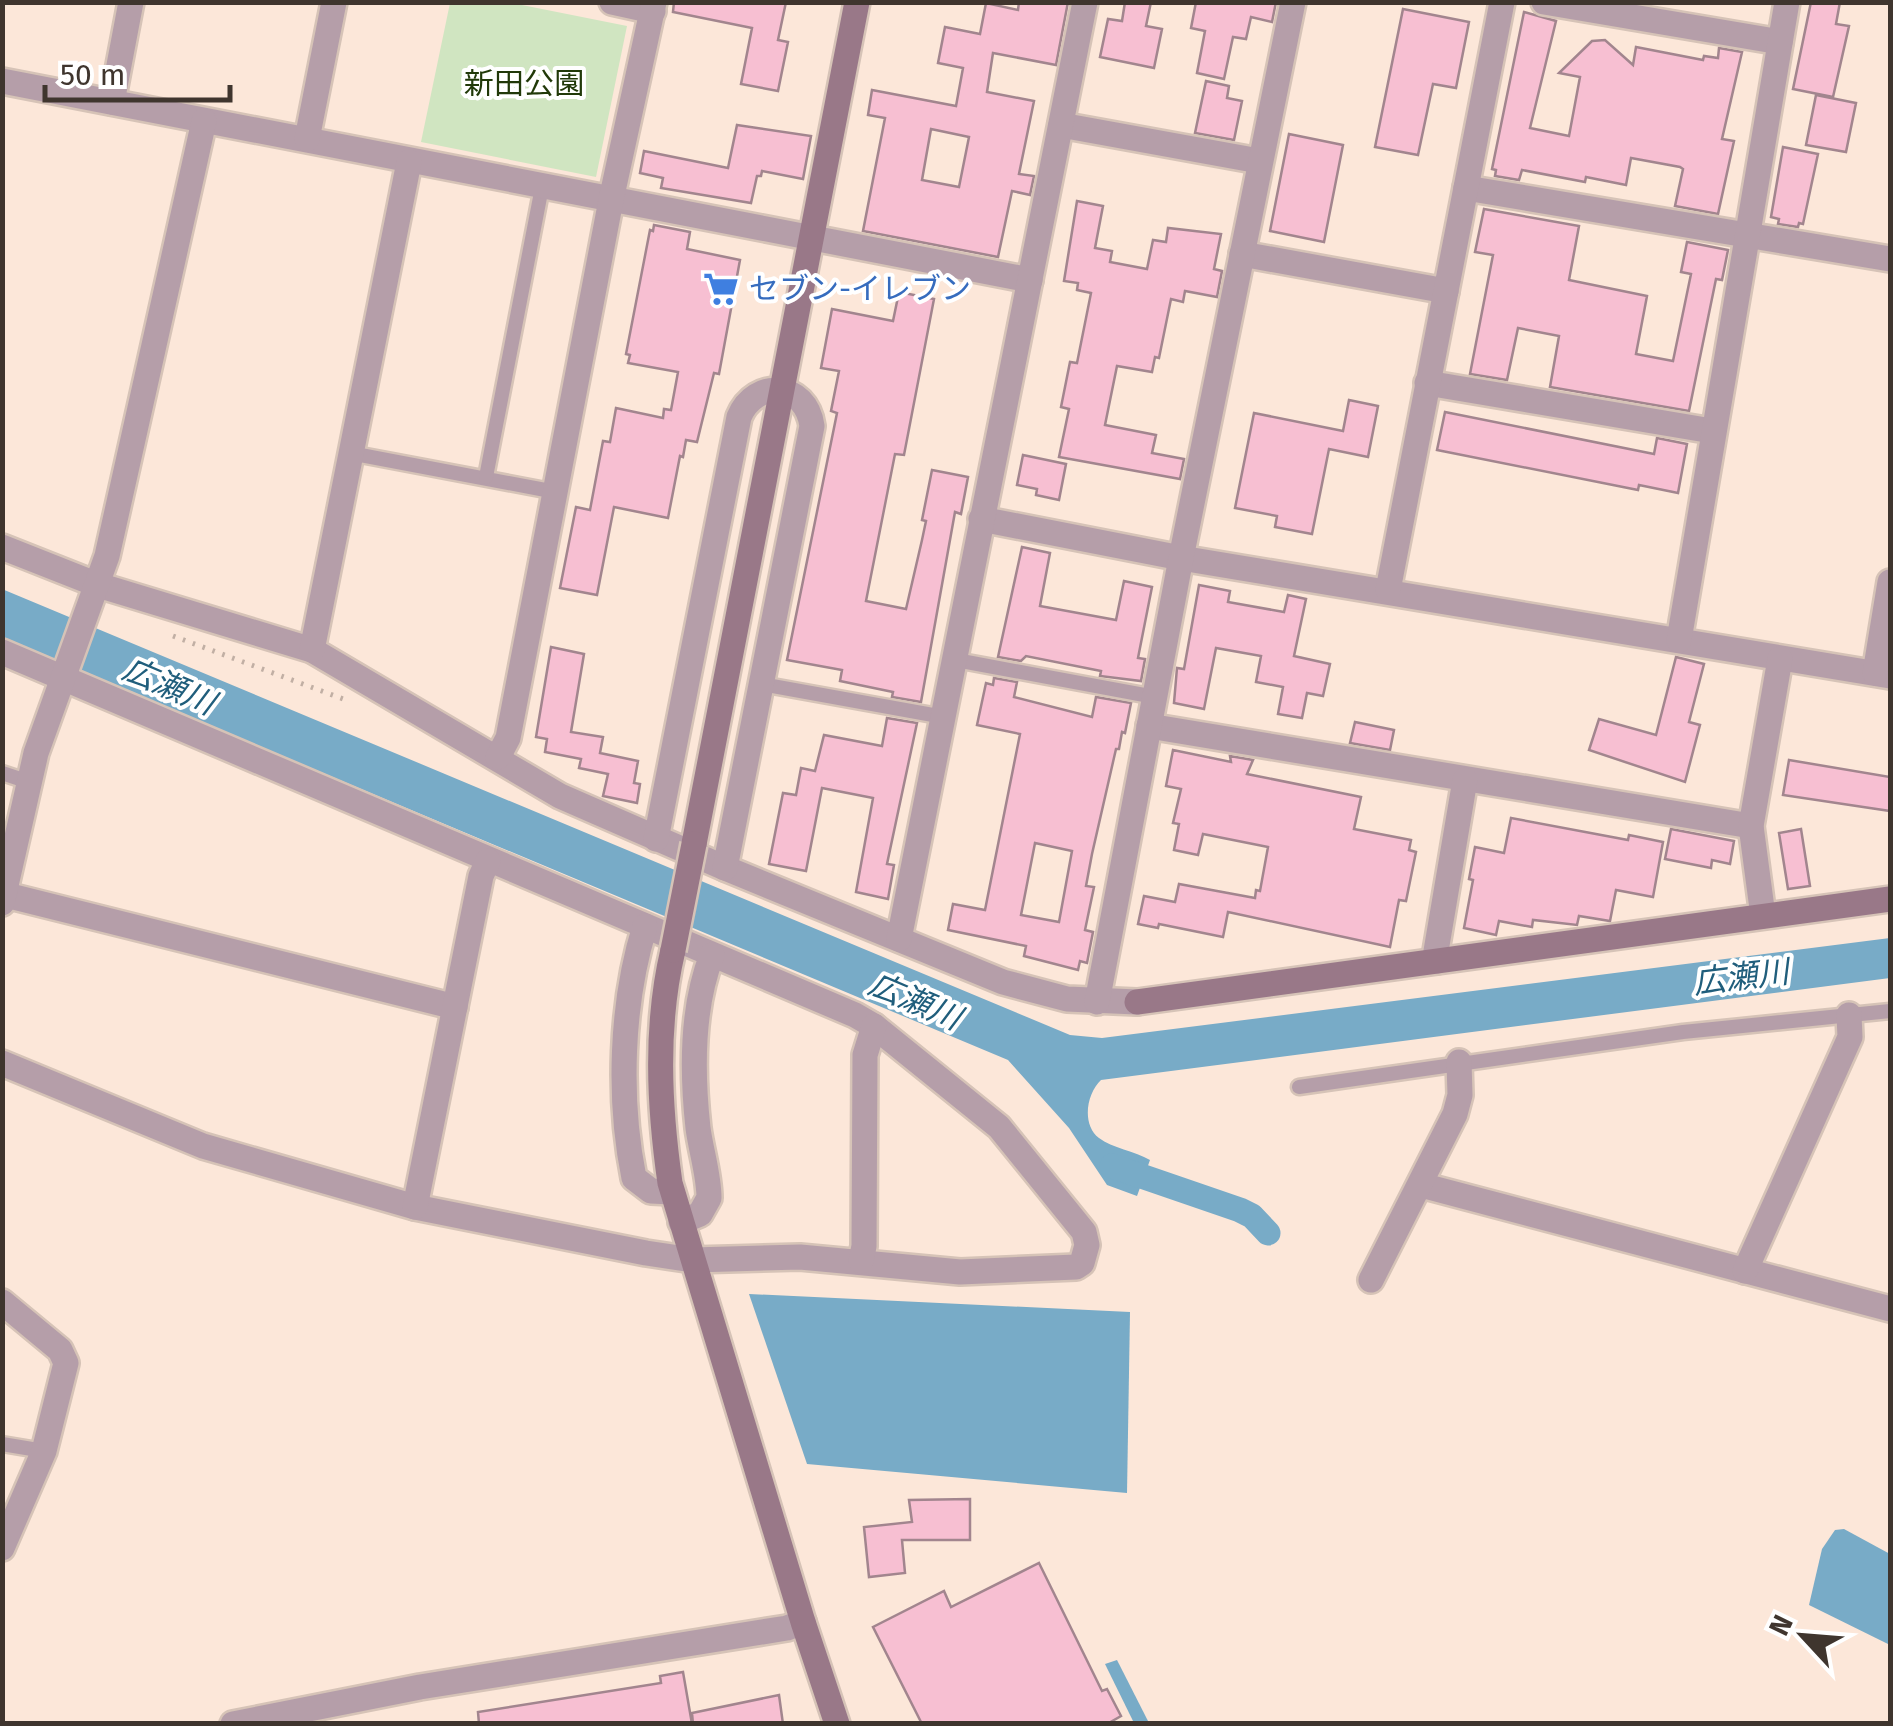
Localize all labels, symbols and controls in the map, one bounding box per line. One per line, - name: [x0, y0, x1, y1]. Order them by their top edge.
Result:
- scale bar: [45, 40, 230, 102]
- text: 50 m: [60, 57, 125, 93]
- park label: 新田公園: [464, 66, 584, 102]
- supermarket icon: セブン-イレブン: [702, 270, 740, 308]
- place label: セブン-イレブン: [749, 271, 971, 307]
- water label: 広瀬川: [117, 650, 223, 723]
- water label: 広瀬川: [1691, 952, 1794, 1002]
- water label: 広瀬川: [863, 965, 969, 1038]
- north arrow: [1753, 1586, 1853, 1686]
- text: N: [1762, 1610, 1800, 1641]

